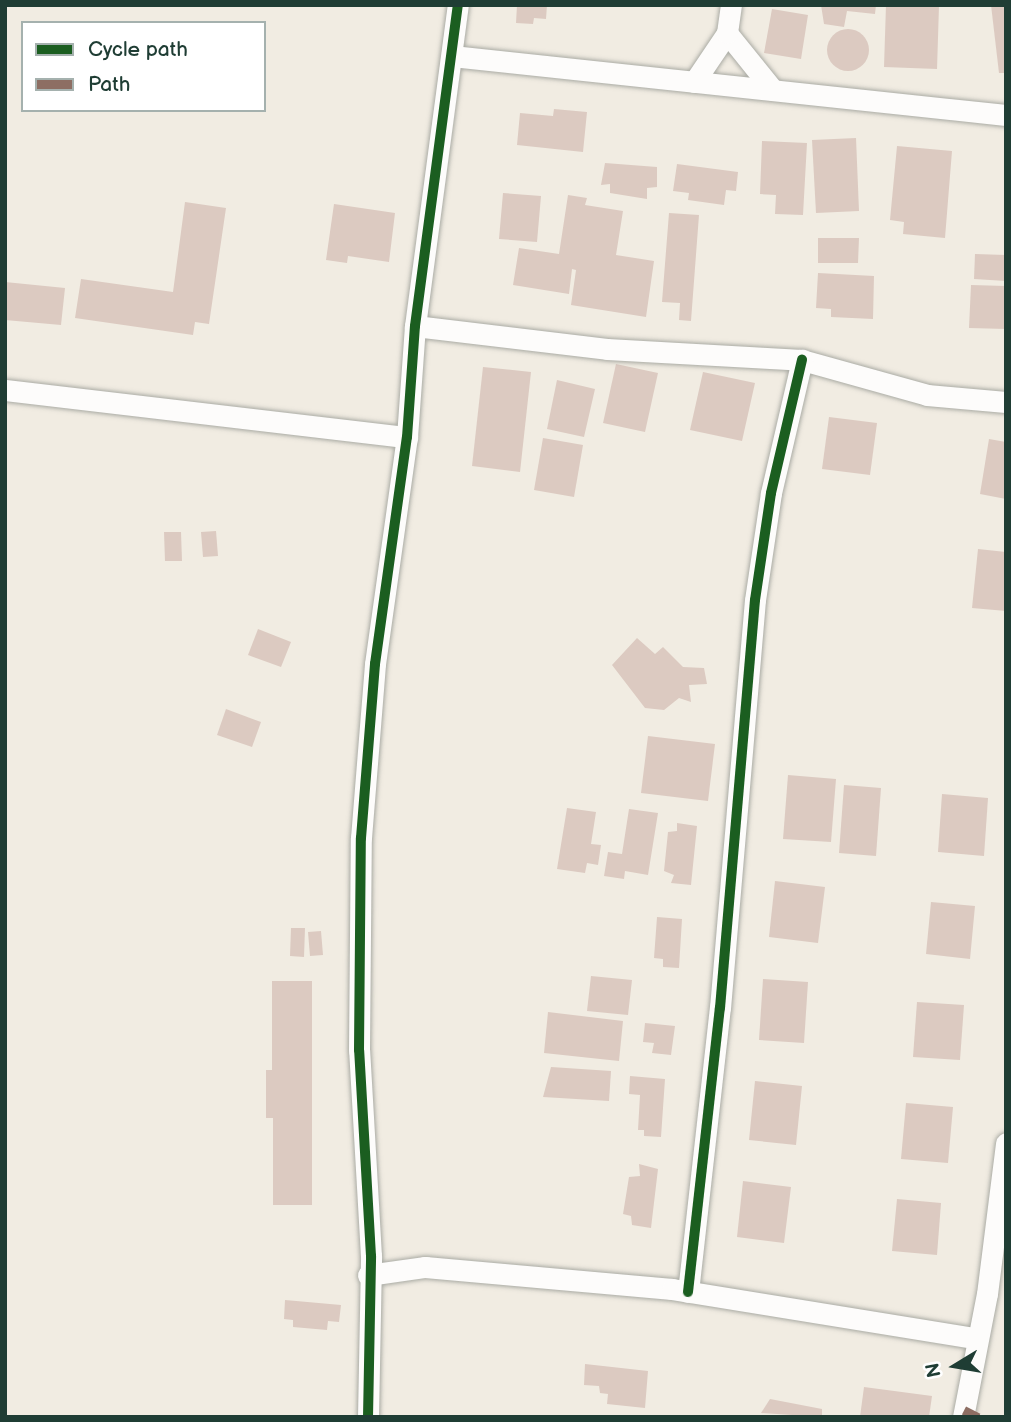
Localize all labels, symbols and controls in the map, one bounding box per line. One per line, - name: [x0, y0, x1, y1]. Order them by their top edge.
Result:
- legend: [21, 21, 266, 112]
- text: Cycle path: [88, 37, 188, 62]
- text: Path: [88, 72, 130, 97]
- north arrow: [920, 1331, 990, 1401]
- text: N: [921, 1361, 947, 1379]

